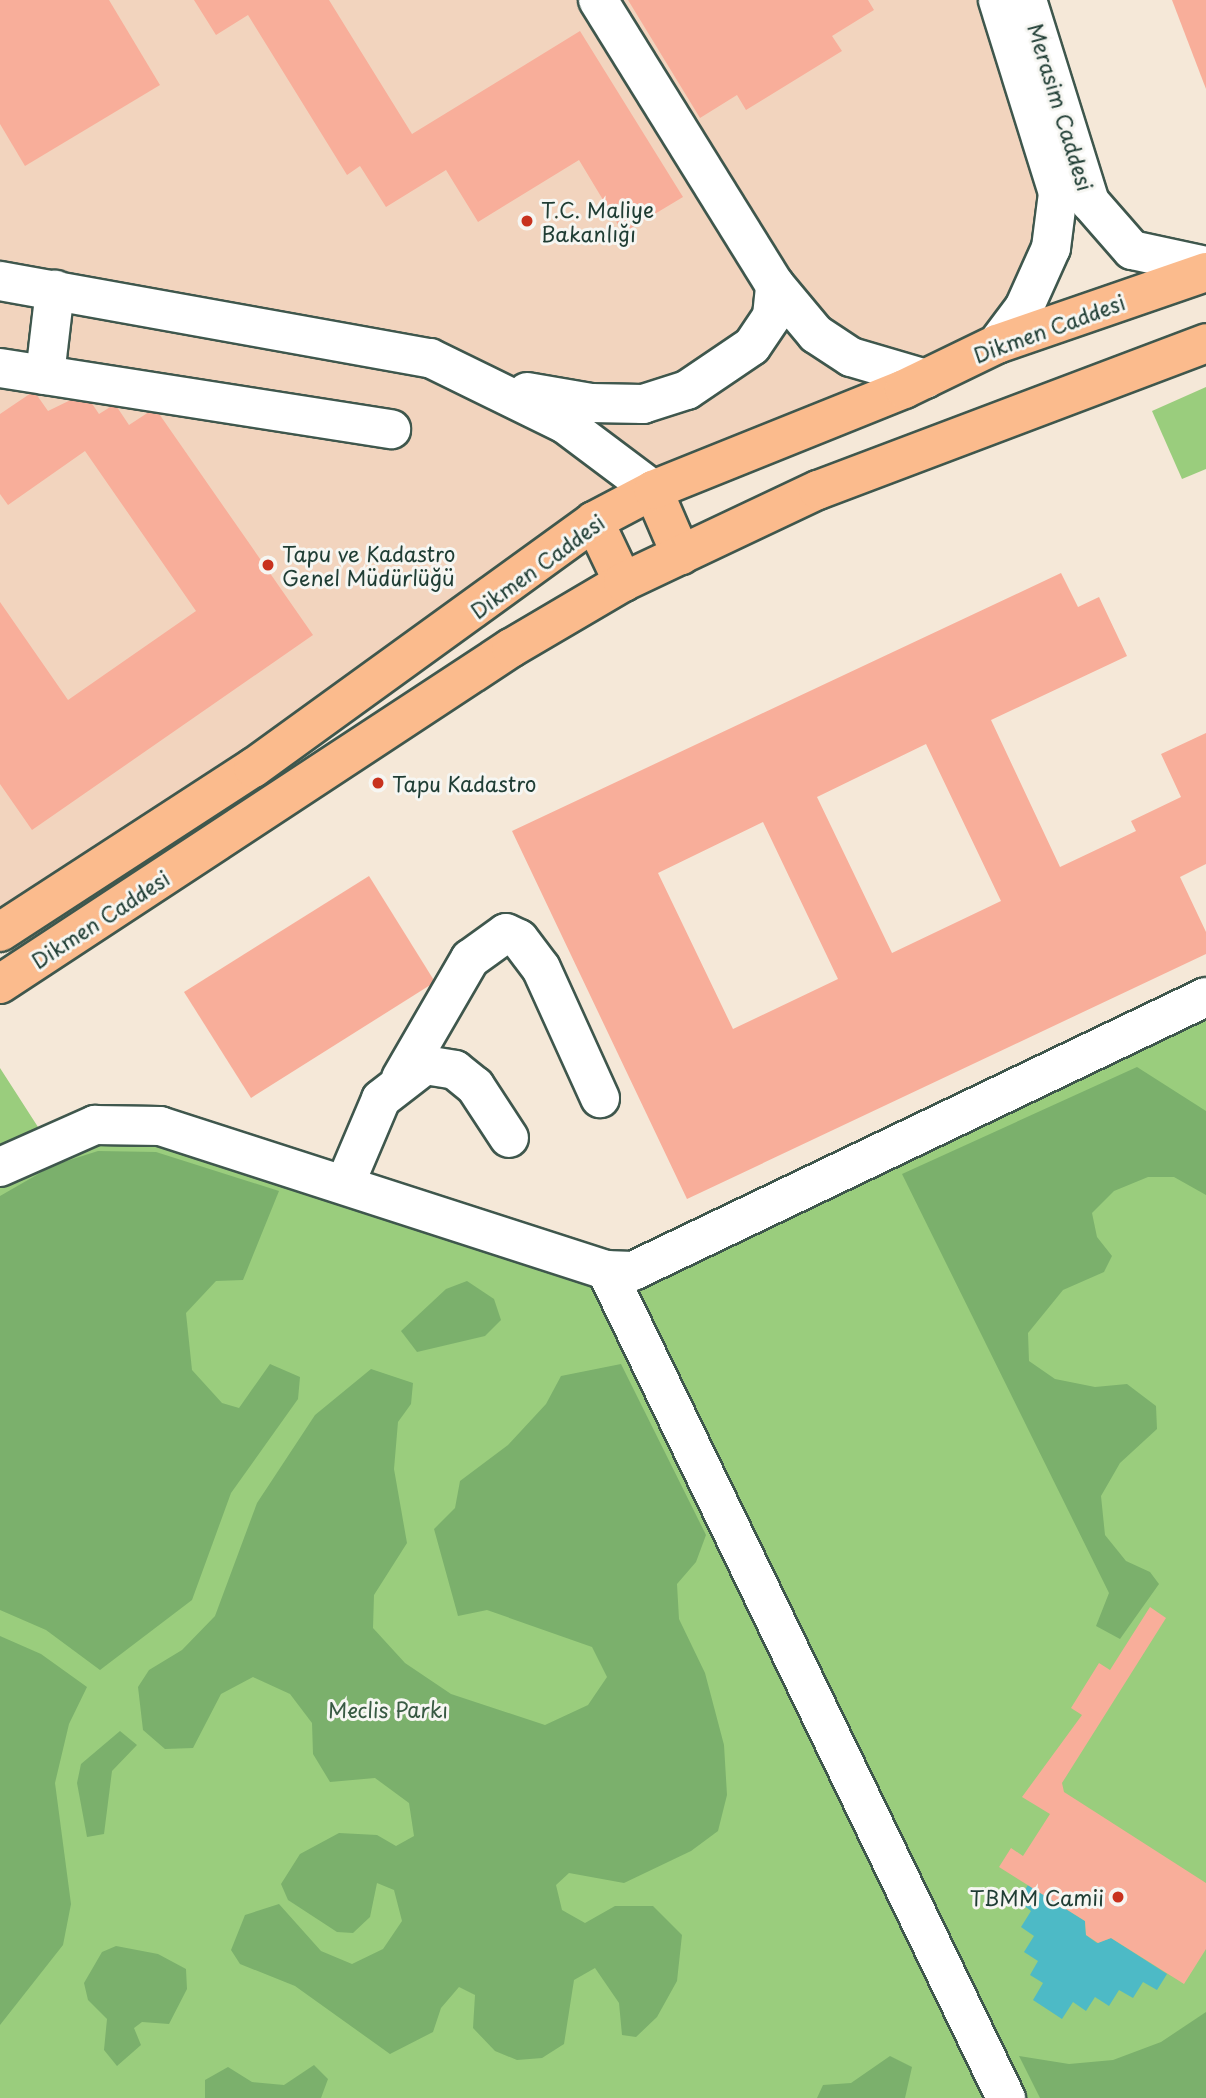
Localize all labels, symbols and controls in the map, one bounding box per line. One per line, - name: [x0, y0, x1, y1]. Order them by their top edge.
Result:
- street label: Merasim Caddesi: [1024, 21, 1098, 193]
- place label: T.C. Maliye Bakanlığı: [541, 196, 655, 246]
- marker: T.C. Maliye Bakanlığı: [519, 213, 535, 229]
- street label: Dikmen Caddesi: [968, 288, 1130, 368]
- street label: Dikmen Caddesi: [464, 508, 610, 624]
- place label: Tapu ve Kadastro Genel Müdürlüğü: [282, 540, 458, 590]
- marker: Tapu ve Kadastro Genel Müdürlüğü: [260, 557, 276, 573]
- place label: Tapu Kadastro: [392, 770, 539, 796]
- marker: Tapu Kadastro: [370, 775, 386, 791]
- street label: Dikmen Caddesi: [25, 864, 175, 974]
- park label: Meclis Parkı: [328, 1696, 448, 1722]
- place label: TBMM Camii: [970, 1884, 1104, 1910]
- marker: TBMM Camii: [1110, 1889, 1126, 1905]

